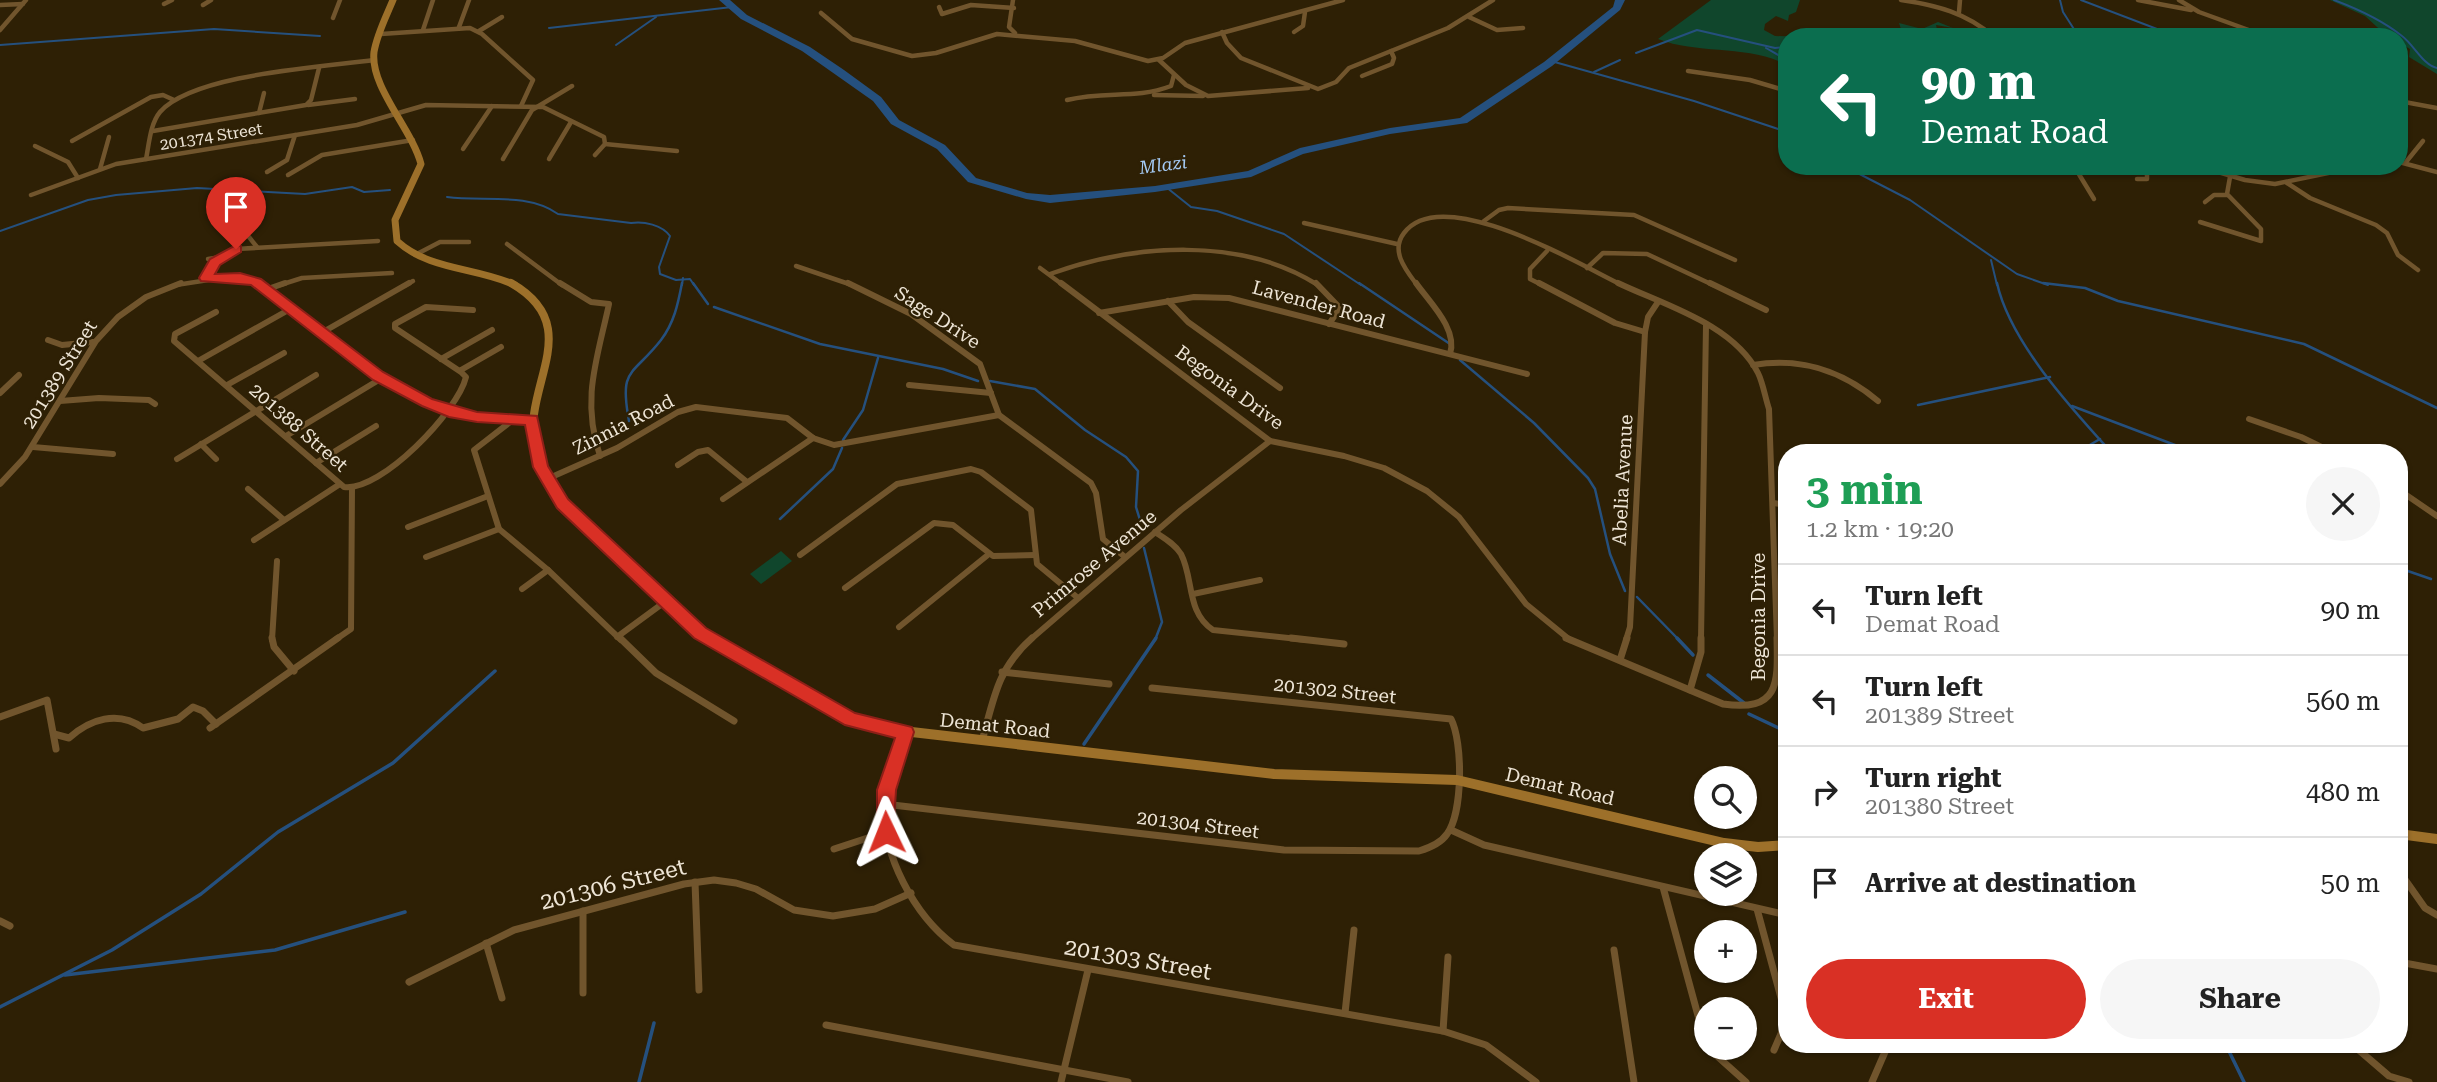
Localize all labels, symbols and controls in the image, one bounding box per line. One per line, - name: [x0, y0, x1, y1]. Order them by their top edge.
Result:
- text: 90 m: [1921, 54, 2036, 111]
- icon: left: [1806, 56, 1897, 147]
- text: Demat Road: [1921, 113, 2108, 151]
- street label: 201374 Street: [158, 119, 264, 154]
- water label: Mlazi: [1137, 151, 1188, 178]
- pin: [206, 177, 266, 249]
- icon: arrive: [217, 188, 255, 226]
- street label: Lavender Road: [1250, 276, 1388, 333]
- street label: Sage Drive: [891, 281, 985, 354]
- street label: 201389 Street: [17, 316, 102, 433]
- street label: Begonia Drive: [1171, 340, 1288, 434]
- street label: 201388 Street: [245, 378, 353, 476]
- street label: Zinnia Road: [569, 389, 678, 460]
- street label: Abelia Avenue: [1608, 414, 1637, 546]
- text: 3 min: [1806, 465, 1923, 514]
- button: close: [2306, 467, 2380, 541]
- street label: Primrose Avenue: [1028, 505, 1161, 622]
- text: 1.2 km · 19:20: [1806, 516, 1954, 543]
- street label: Begonia Drive: [1747, 553, 1770, 681]
- text: Turn left: [1865, 581, 1983, 611]
- icon: left: [1806, 591, 1844, 629]
- text: 90 m: [2321, 595, 2380, 625]
- text: Demat Road: [1865, 611, 2000, 638]
- text: Turn left: [1865, 672, 1983, 702]
- street label: 201302 Street: [1273, 673, 1397, 708]
- icon: left: [1806, 682, 1844, 720]
- text: 560 m: [2306, 686, 2380, 716]
- text: 201389 Street: [1865, 702, 2014, 729]
- street label: Demat Road: [938, 708, 1051, 743]
- street label: Demat Road: [1503, 763, 1617, 810]
- text: Turn right: [1865, 763, 2001, 793]
- map controls: [1694, 766, 1757, 1060]
- button: search: [1694, 766, 1757, 829]
- icon: right: [1806, 773, 1844, 811]
- text: 480 m: [2306, 777, 2380, 807]
- text: 201380 Street: [1865, 793, 2014, 820]
- position arrow: [849, 795, 923, 869]
- street label: 201304 Street: [1135, 806, 1260, 843]
- button: layers: [1694, 843, 1757, 906]
- street label: 201306 Street: [538, 853, 689, 916]
- icon: arrive: [1806, 864, 1844, 902]
- text: Arrive at destination: [1865, 868, 2136, 898]
- text: 50 m: [2321, 868, 2380, 898]
- button: +: [1694, 920, 1757, 983]
- street label: 201303 Street: [1062, 933, 1214, 986]
- button: Exit: [1806, 959, 2086, 1039]
- button: Share: [2100, 959, 2380, 1039]
- button: −: [1694, 997, 1757, 1060]

